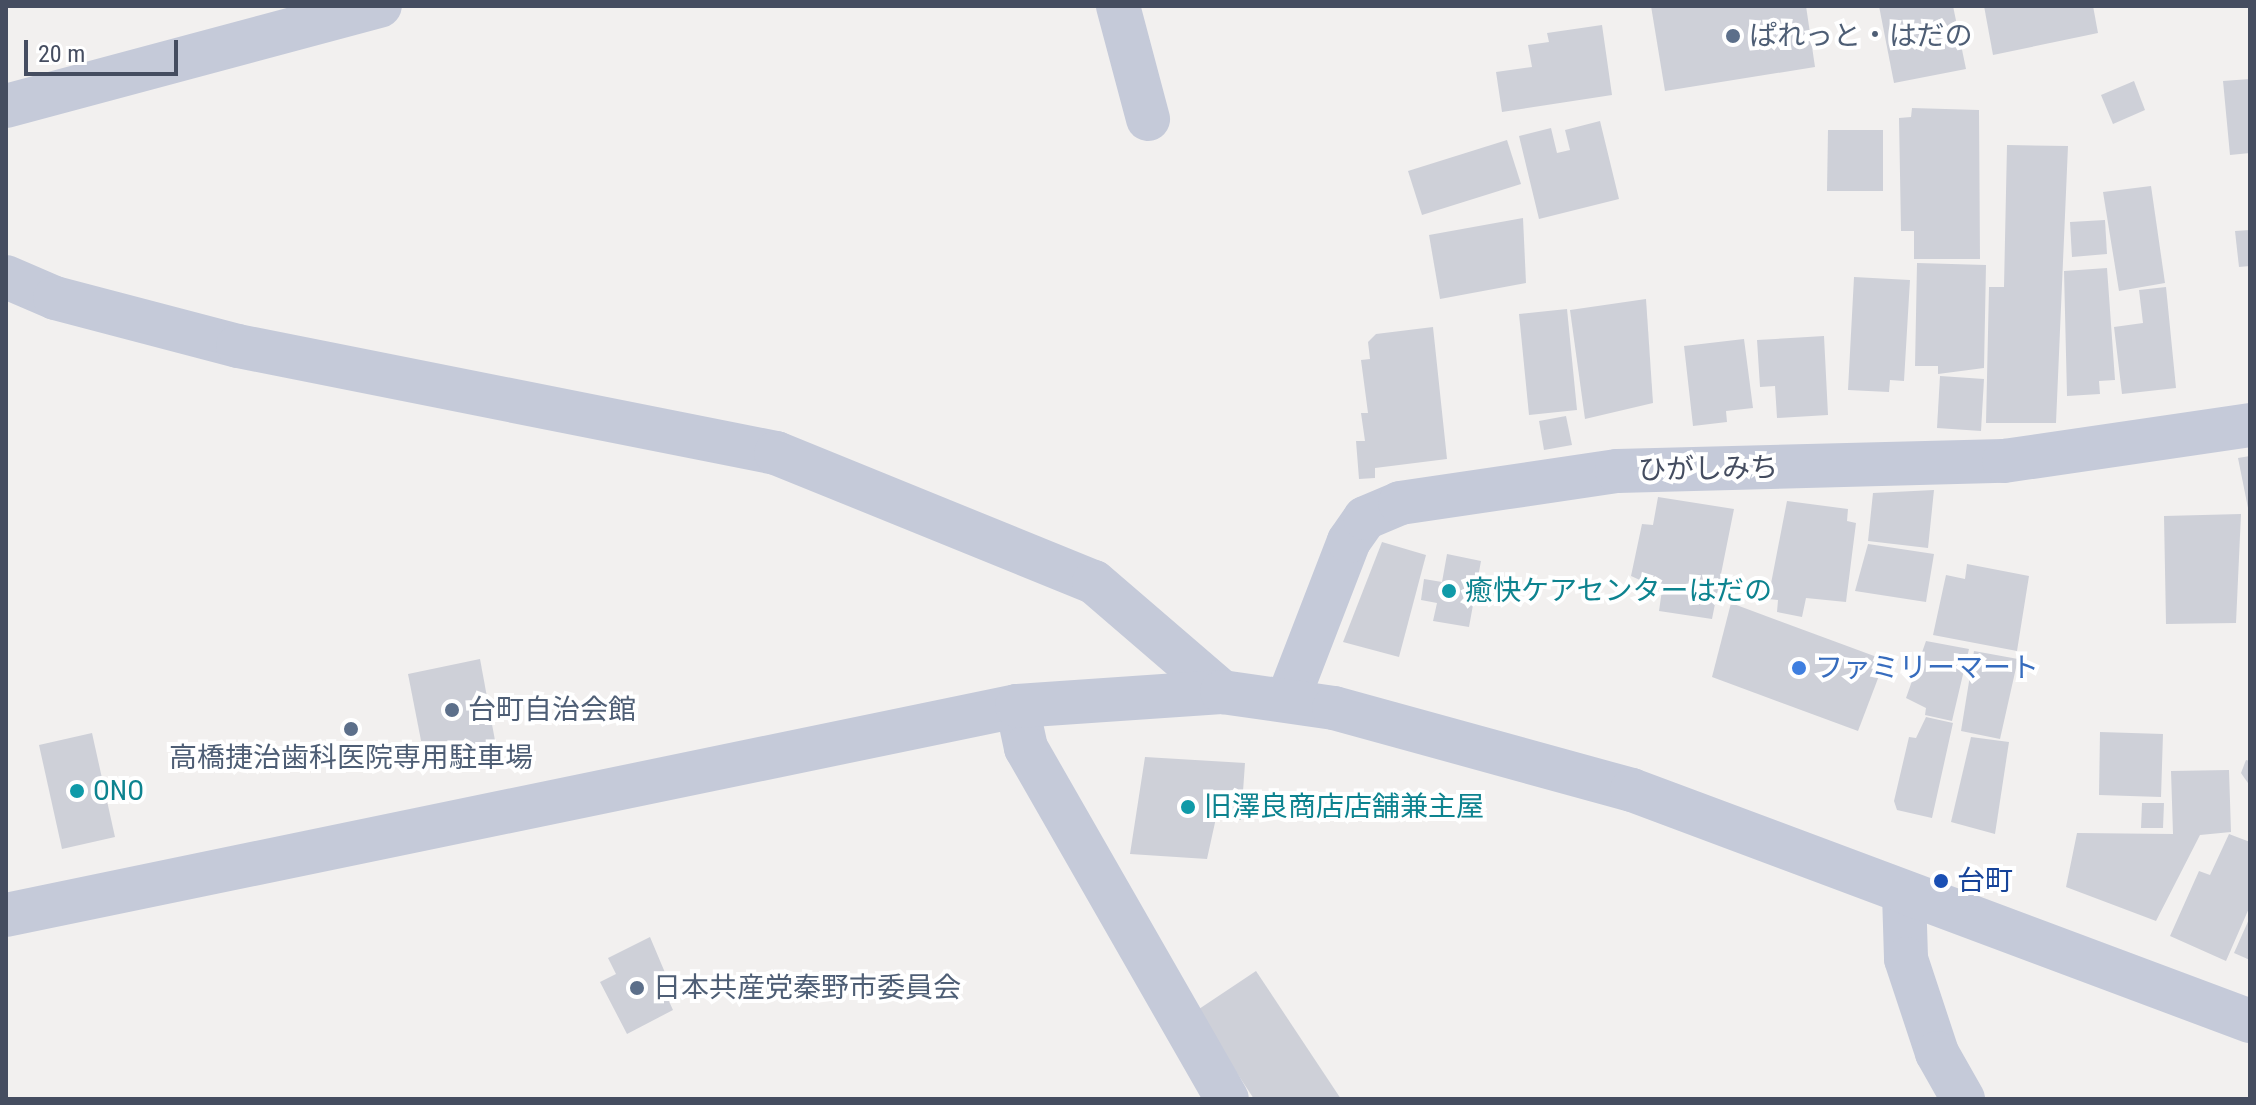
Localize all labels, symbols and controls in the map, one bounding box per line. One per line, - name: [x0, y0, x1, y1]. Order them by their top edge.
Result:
- place label: ぱれっと・はだの: [1749, 19, 1973, 53]
- scale bar: [28, 24, 182, 74]
- marker: ぱれっと・はだの: [1724, 27, 1742, 45]
- text: 20 m: [38, 40, 85, 68]
- street label: ひがしみち: [1638, 451, 1778, 487]
- place label: 癒快ケアセンターはだの: [1465, 574, 1773, 608]
- marker: 癒快ケアセンターはだの: [1440, 582, 1458, 600]
- place label: ファミリーマート: [1815, 651, 2039, 685]
- marker: ファミリーマート: [1790, 659, 1808, 677]
- place label: 台町自治会館: [468, 693, 636, 727]
- marker: 台町自治会館: [443, 701, 461, 719]
- marker: 高橋捷治歯科医院専用駐車場: [342, 720, 360, 738]
- place label: 高橋捷治歯科医院専用駐車場: [169, 741, 533, 775]
- place label: ONO: [93, 774, 144, 808]
- marker: ONO: [68, 782, 86, 800]
- place label: 旧澤良商店店舗兼主屋: [1204, 790, 1484, 824]
- marker: 旧澤良商店店舗兼主屋: [1179, 798, 1197, 816]
- place label: 台町: [1957, 864, 2013, 898]
- marker: 台町: [1932, 872, 1950, 890]
- place label: 日本共産党秦野市委員会: [653, 971, 961, 1005]
- marker: 日本共産党秦野市委員会: [628, 979, 646, 997]

